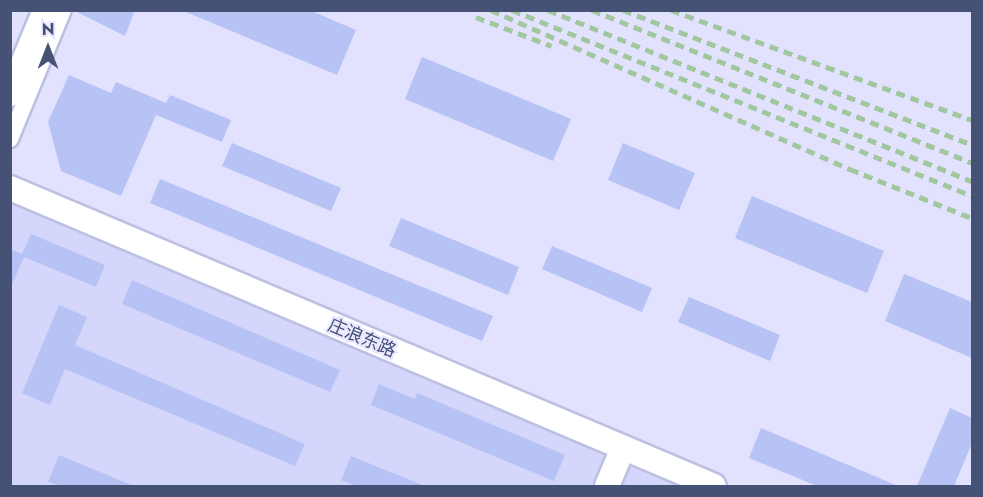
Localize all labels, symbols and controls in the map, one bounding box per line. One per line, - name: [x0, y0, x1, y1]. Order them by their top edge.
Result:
- north arrow: [18, 18, 78, 78]
- text: N: [42, 18, 54, 41]
- street label: 庄浪东路: [325, 314, 399, 362]

